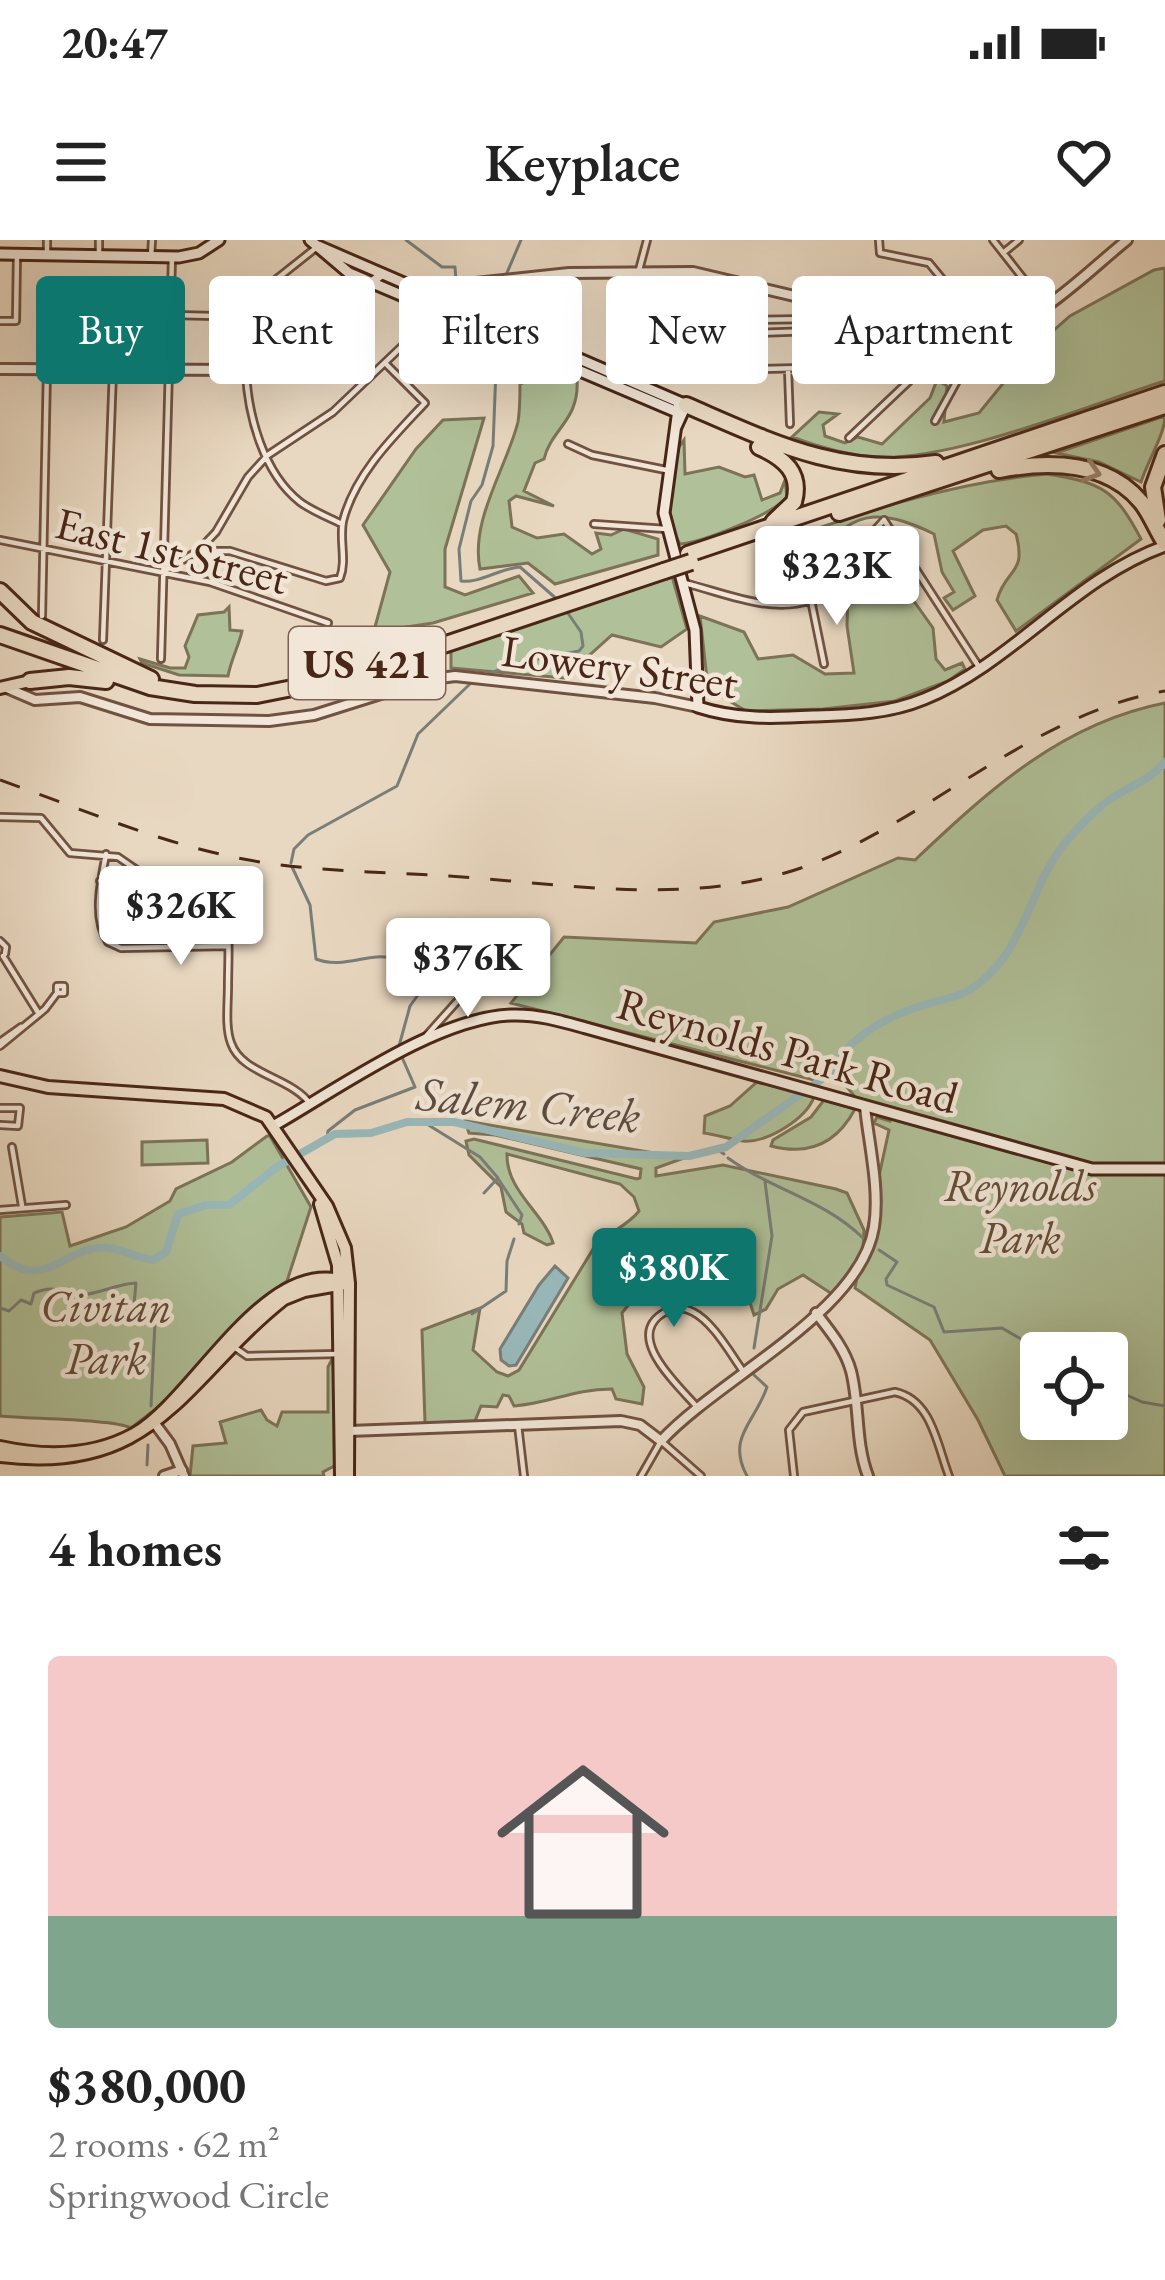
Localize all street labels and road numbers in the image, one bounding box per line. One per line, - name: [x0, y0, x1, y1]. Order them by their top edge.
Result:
- street label: East 1st Street: [50, 493, 294, 607]
- street label: Lowery Street: [498, 621, 742, 711]
- road number: US 421: [289, 627, 445, 699]
- street label: Reynolds Park Road: [611, 974, 965, 1126]

